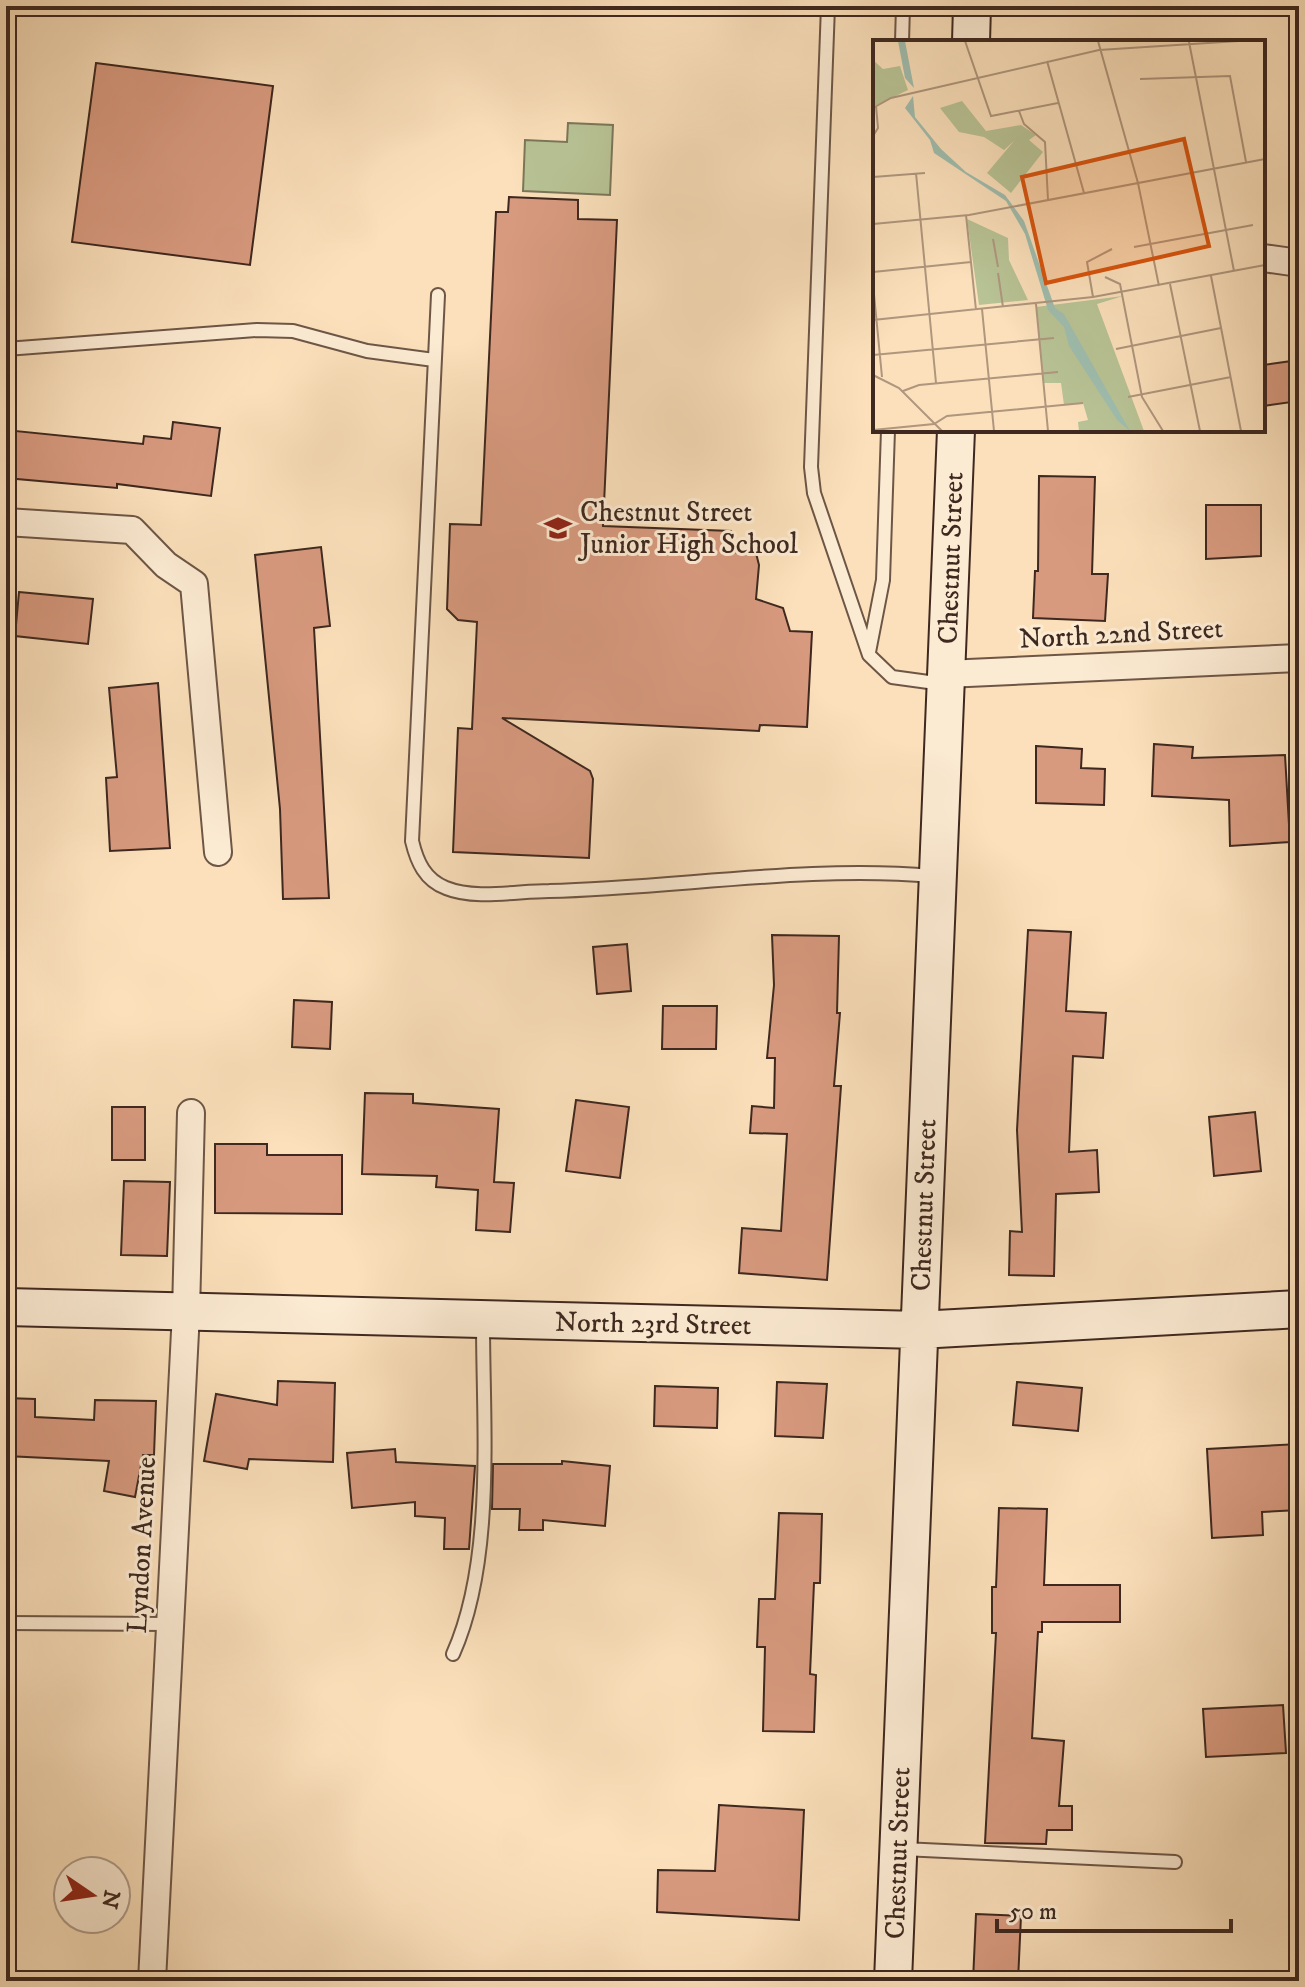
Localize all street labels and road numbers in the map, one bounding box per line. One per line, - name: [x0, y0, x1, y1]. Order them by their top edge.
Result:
- street label: Chestnut Street: [931, 471, 971, 645]
- street label: North 22nd Street: [1018, 611, 1224, 657]
- street label: Chestnut Street: [904, 1118, 944, 1292]
- street label: North 23rd Street: [554, 1305, 752, 1343]
- street label: Lyndon Avenue: [120, 1456, 164, 1634]
- street label: Chestnut Street: [878, 1766, 918, 1940]

